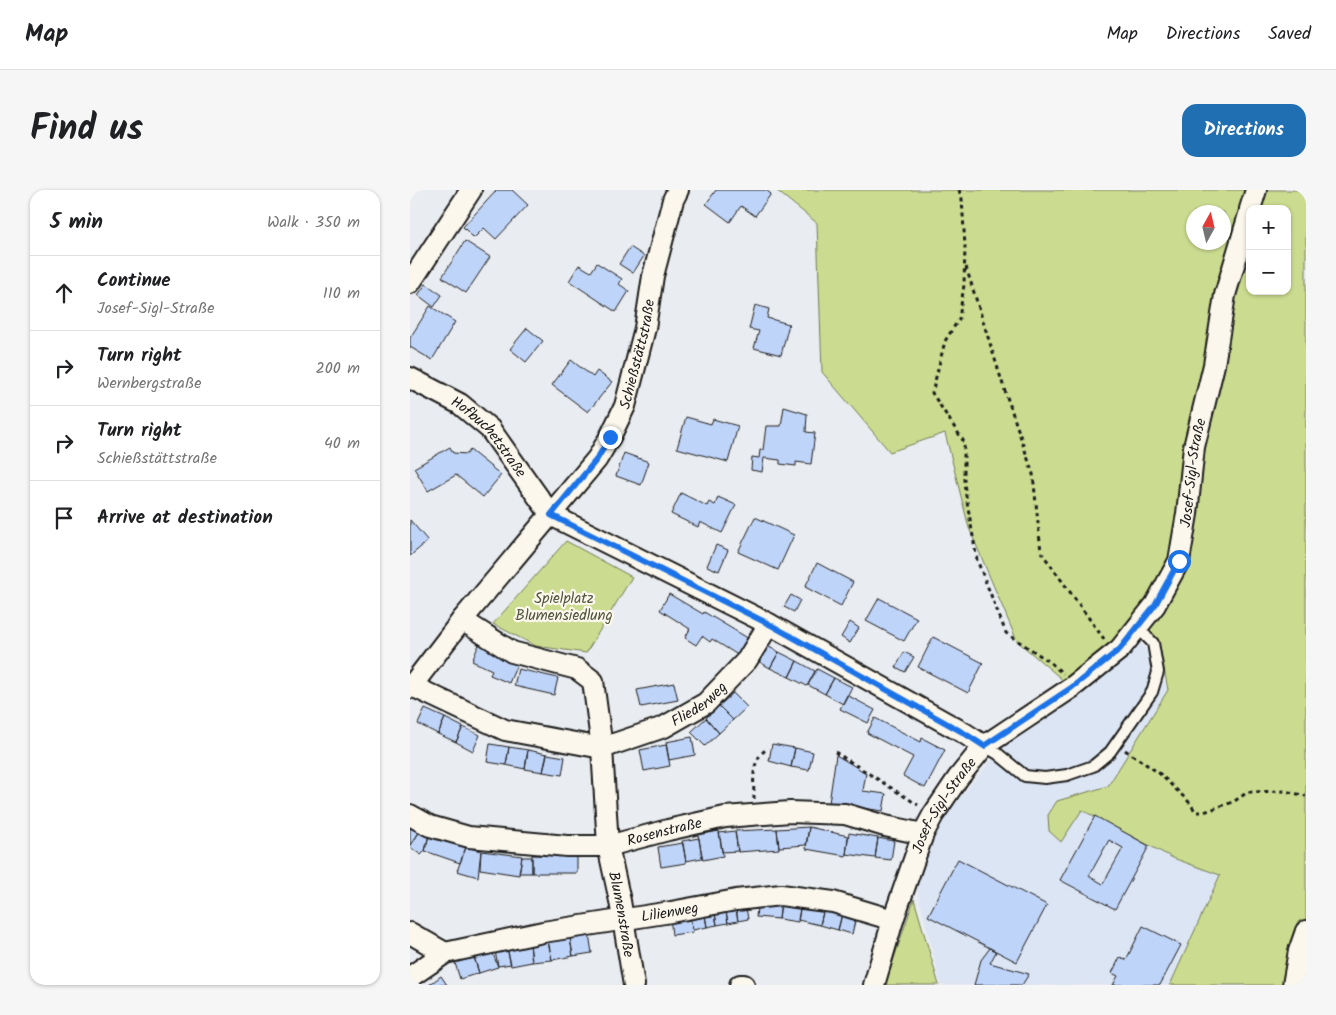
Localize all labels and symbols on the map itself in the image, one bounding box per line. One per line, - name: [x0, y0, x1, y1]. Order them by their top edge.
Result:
- north arrow: [1186, 205, 1231, 250]
- street label: Schießstättstraße: [614, 297, 662, 412]
- street label: Hofbuchetstraße: [446, 390, 532, 483]
- street label: Josef-Sigl-Straße: [1174, 416, 1214, 529]
- route end: [599, 426, 622, 449]
- route start: [1168, 550, 1191, 573]
- park label: Spielplatz Blumensiedlung: [515, 587, 613, 628]
- street label: Fliederweg: [667, 676, 733, 734]
- street label: Josef-Sigl-Straße: [906, 752, 983, 857]
- street label: Rosenstraße: [624, 812, 705, 853]
- street label: Blumenstraße: [601, 869, 640, 959]
- street label: Lilienweg: [640, 896, 701, 929]

